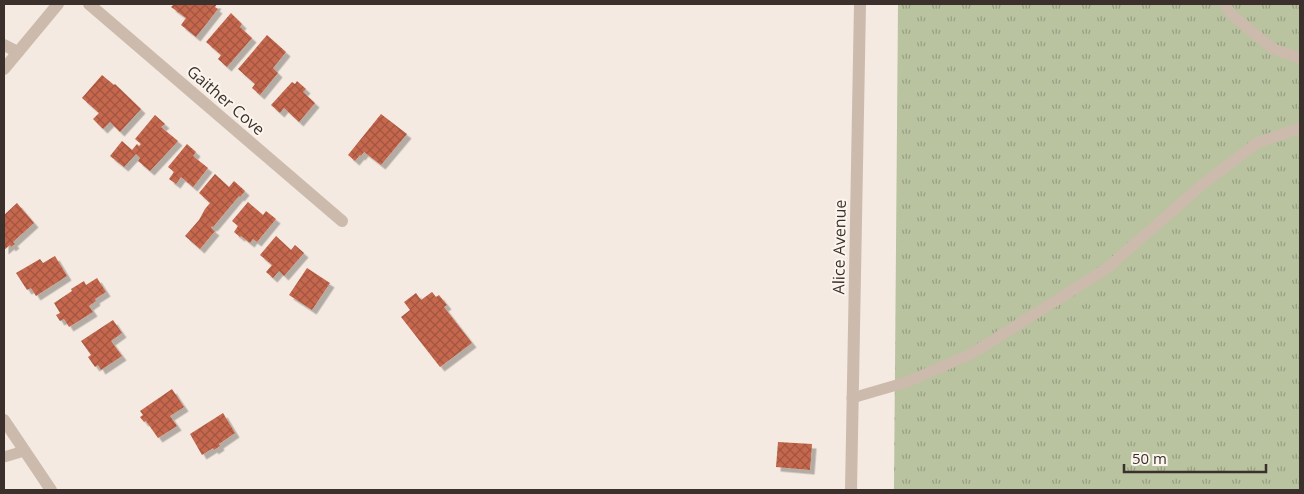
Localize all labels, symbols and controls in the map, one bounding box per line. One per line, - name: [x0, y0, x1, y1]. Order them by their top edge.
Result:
- street label: Gaither Cove: [182, 60, 270, 140]
- street label: Alice Avenue: [827, 199, 851, 295]
- scale bar: [1124, 442, 1266, 474]
- text: 50 m: [1132, 448, 1167, 468]

